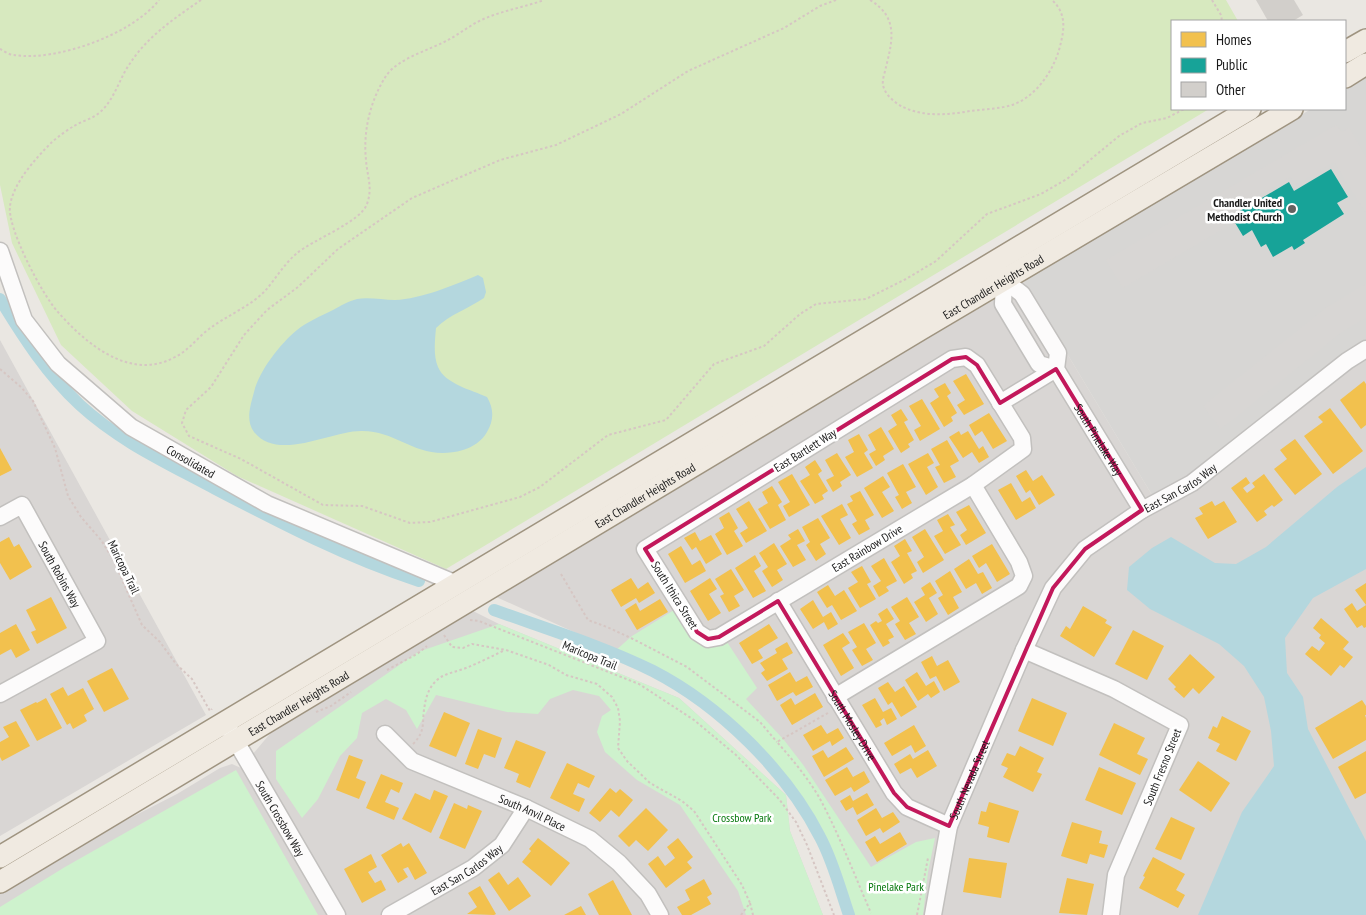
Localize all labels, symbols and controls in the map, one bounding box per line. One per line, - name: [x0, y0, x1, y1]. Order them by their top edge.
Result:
- legend: [1171, 20, 1346, 110]
- text: Homes: [1216, 30, 1252, 49]
- text: Public: [1216, 55, 1248, 74]
- text: Other: [1216, 80, 1246, 99]
- place label: Chandler United Methodist Church: [1207, 195, 1282, 224]
- marker: Chandler United Methodist Church: [1286, 203, 1298, 215]
- street label: East Chandler Heights Road: [940, 251, 1046, 322]
- street label: South Pinelake Way: [1071, 401, 1127, 479]
- street label: East Bartlett Way: [771, 425, 839, 475]
- street label: Consolidated: [164, 441, 218, 481]
- street label: East Chandler Heights Road: [592, 459, 698, 531]
- street label: East San Carlos Way: [1141, 459, 1220, 515]
- street label: East Rainbow Drive: [829, 521, 905, 575]
- street label: South Robins Way: [36, 538, 85, 610]
- street label: Maricopa Trail: [105, 538, 143, 596]
- street label: South Ithica Street: [648, 558, 702, 632]
- street label: Maricopa Trail: [560, 637, 620, 673]
- street label: East Chandler Heights Road: [245, 667, 351, 739]
- street label: South Mosley Drive: [826, 687, 880, 763]
- street label: South Fresno Street: [1140, 726, 1185, 808]
- street label: South Nevada Street: [945, 737, 993, 821]
- street label: South Crossbow Way: [253, 778, 309, 859]
- street label: South Anvil Place: [497, 790, 568, 834]
- park label: Crossbow Park: [712, 810, 772, 825]
- street label: East San Carlos Way: [428, 840, 505, 898]
- park label: Pinelake Park: [868, 879, 924, 894]

